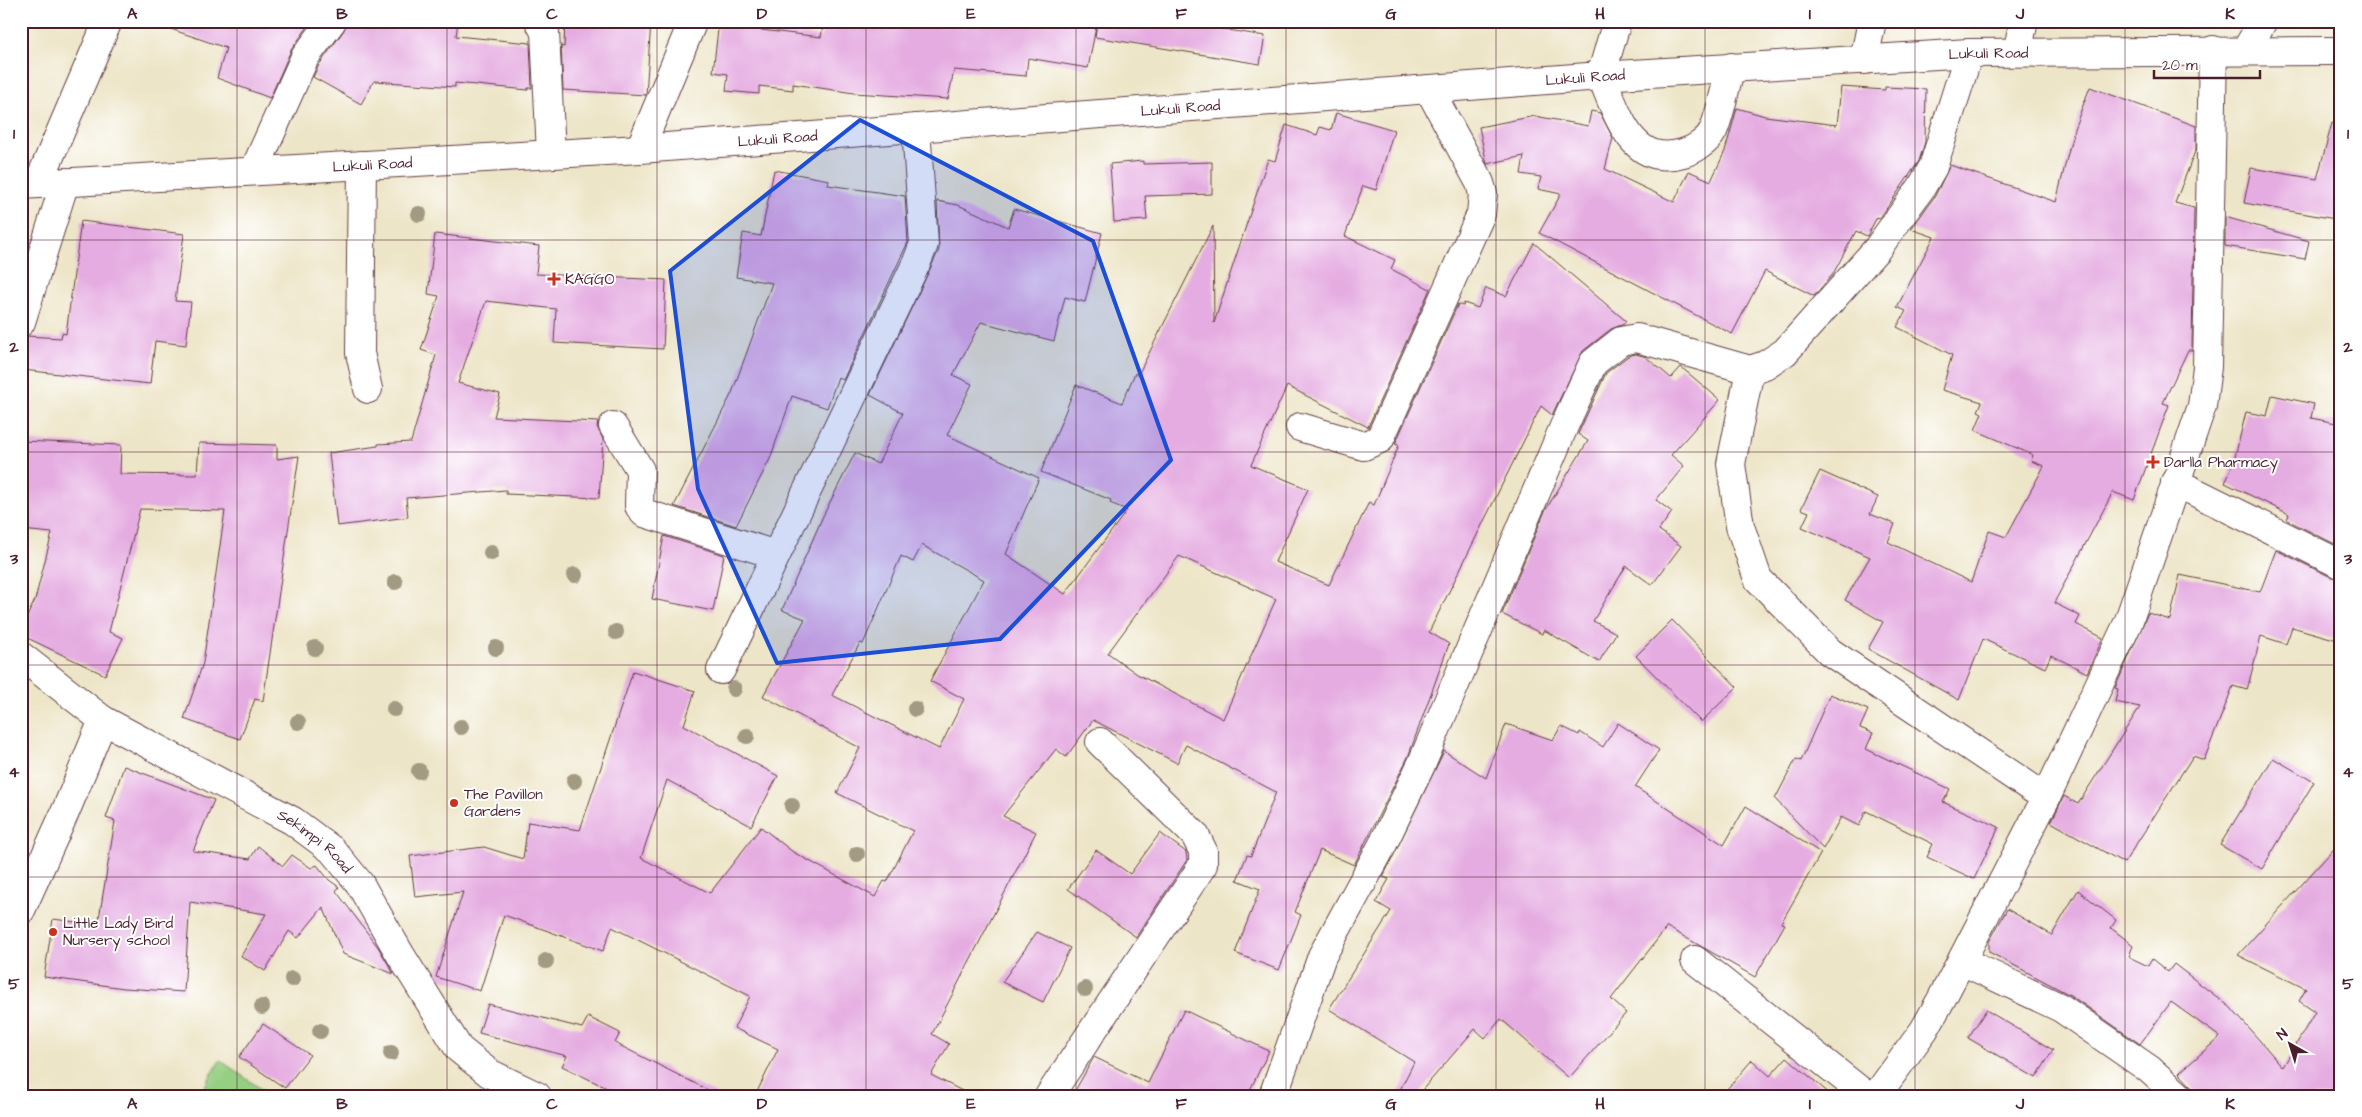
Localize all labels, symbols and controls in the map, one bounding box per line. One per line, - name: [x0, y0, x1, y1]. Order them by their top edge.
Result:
- text: A: [127, 3, 138, 25]
- text: B: [336, 3, 348, 25]
- text: C: [546, 3, 558, 25]
- text: D: [757, 3, 768, 25]
- text: E: [966, 3, 976, 25]
- text: F: [1175, 3, 1187, 25]
- text: G: [1385, 3, 1397, 25]
- text: H: [1595, 3, 1605, 25]
- text: I: [1809, 3, 1811, 25]
- text: J: [2015, 3, 2025, 25]
- text: K: [2225, 3, 2235, 25]
- street label: Lukuli Road: [1948, 42, 2029, 65]
- scale bar: [2154, 48, 2261, 80]
- text: 20 m: [2162, 55, 2198, 76]
- street label: Lukuli Road: [1545, 64, 1626, 91]
- street label: Lukuli Road: [1140, 94, 1221, 121]
- text: 1: [13, 123, 16, 145]
- text: 1: [2347, 123, 2350, 145]
- street label: Lukuli Road: [737, 125, 819, 152]
- street label: Lukuli Road: [332, 152, 413, 177]
- place label: KAGGO: [565, 269, 615, 290]
- marker: KAGGO: [547, 272, 561, 286]
- text: 2: [8, 336, 19, 358]
- text: 2: [2342, 336, 2353, 358]
- place label: Darlla Pharmacy: [2164, 452, 2278, 474]
- marker: Darlla Pharmacy: [2146, 455, 2160, 469]
- text: 3: [9, 548, 19, 570]
- text: 3: [2343, 548, 2353, 570]
- text: 4: [9, 761, 20, 783]
- text: 4: [2343, 761, 2354, 783]
- place label: The Pavillon Gardens: [464, 784, 543, 822]
- marker: The Pavillon Gardens: [448, 797, 460, 809]
- street label: Sekimpi Road: [274, 804, 358, 878]
- place label: Little Lady Bird Nursery school: [63, 913, 173, 952]
- marker: Little Lady Bird Nursery school: [47, 926, 59, 938]
- text: 5: [8, 973, 20, 995]
- text: 5: [2342, 973, 2354, 995]
- north arrow: [2264, 1020, 2314, 1070]
- text: N: [2273, 1024, 2292, 1045]
- text: A: [127, 1093, 138, 1115]
- text: B: [336, 1093, 348, 1115]
- text: C: [546, 1093, 558, 1115]
- text: D: [757, 1093, 768, 1115]
- text: E: [966, 1093, 976, 1115]
- text: F: [1175, 1093, 1187, 1115]
- text: G: [1385, 1093, 1397, 1115]
- text: H: [1595, 1093, 1605, 1115]
- text: I: [1809, 1093, 1811, 1115]
- text: J: [2015, 1093, 2025, 1115]
- text: K: [2225, 1093, 2235, 1115]

